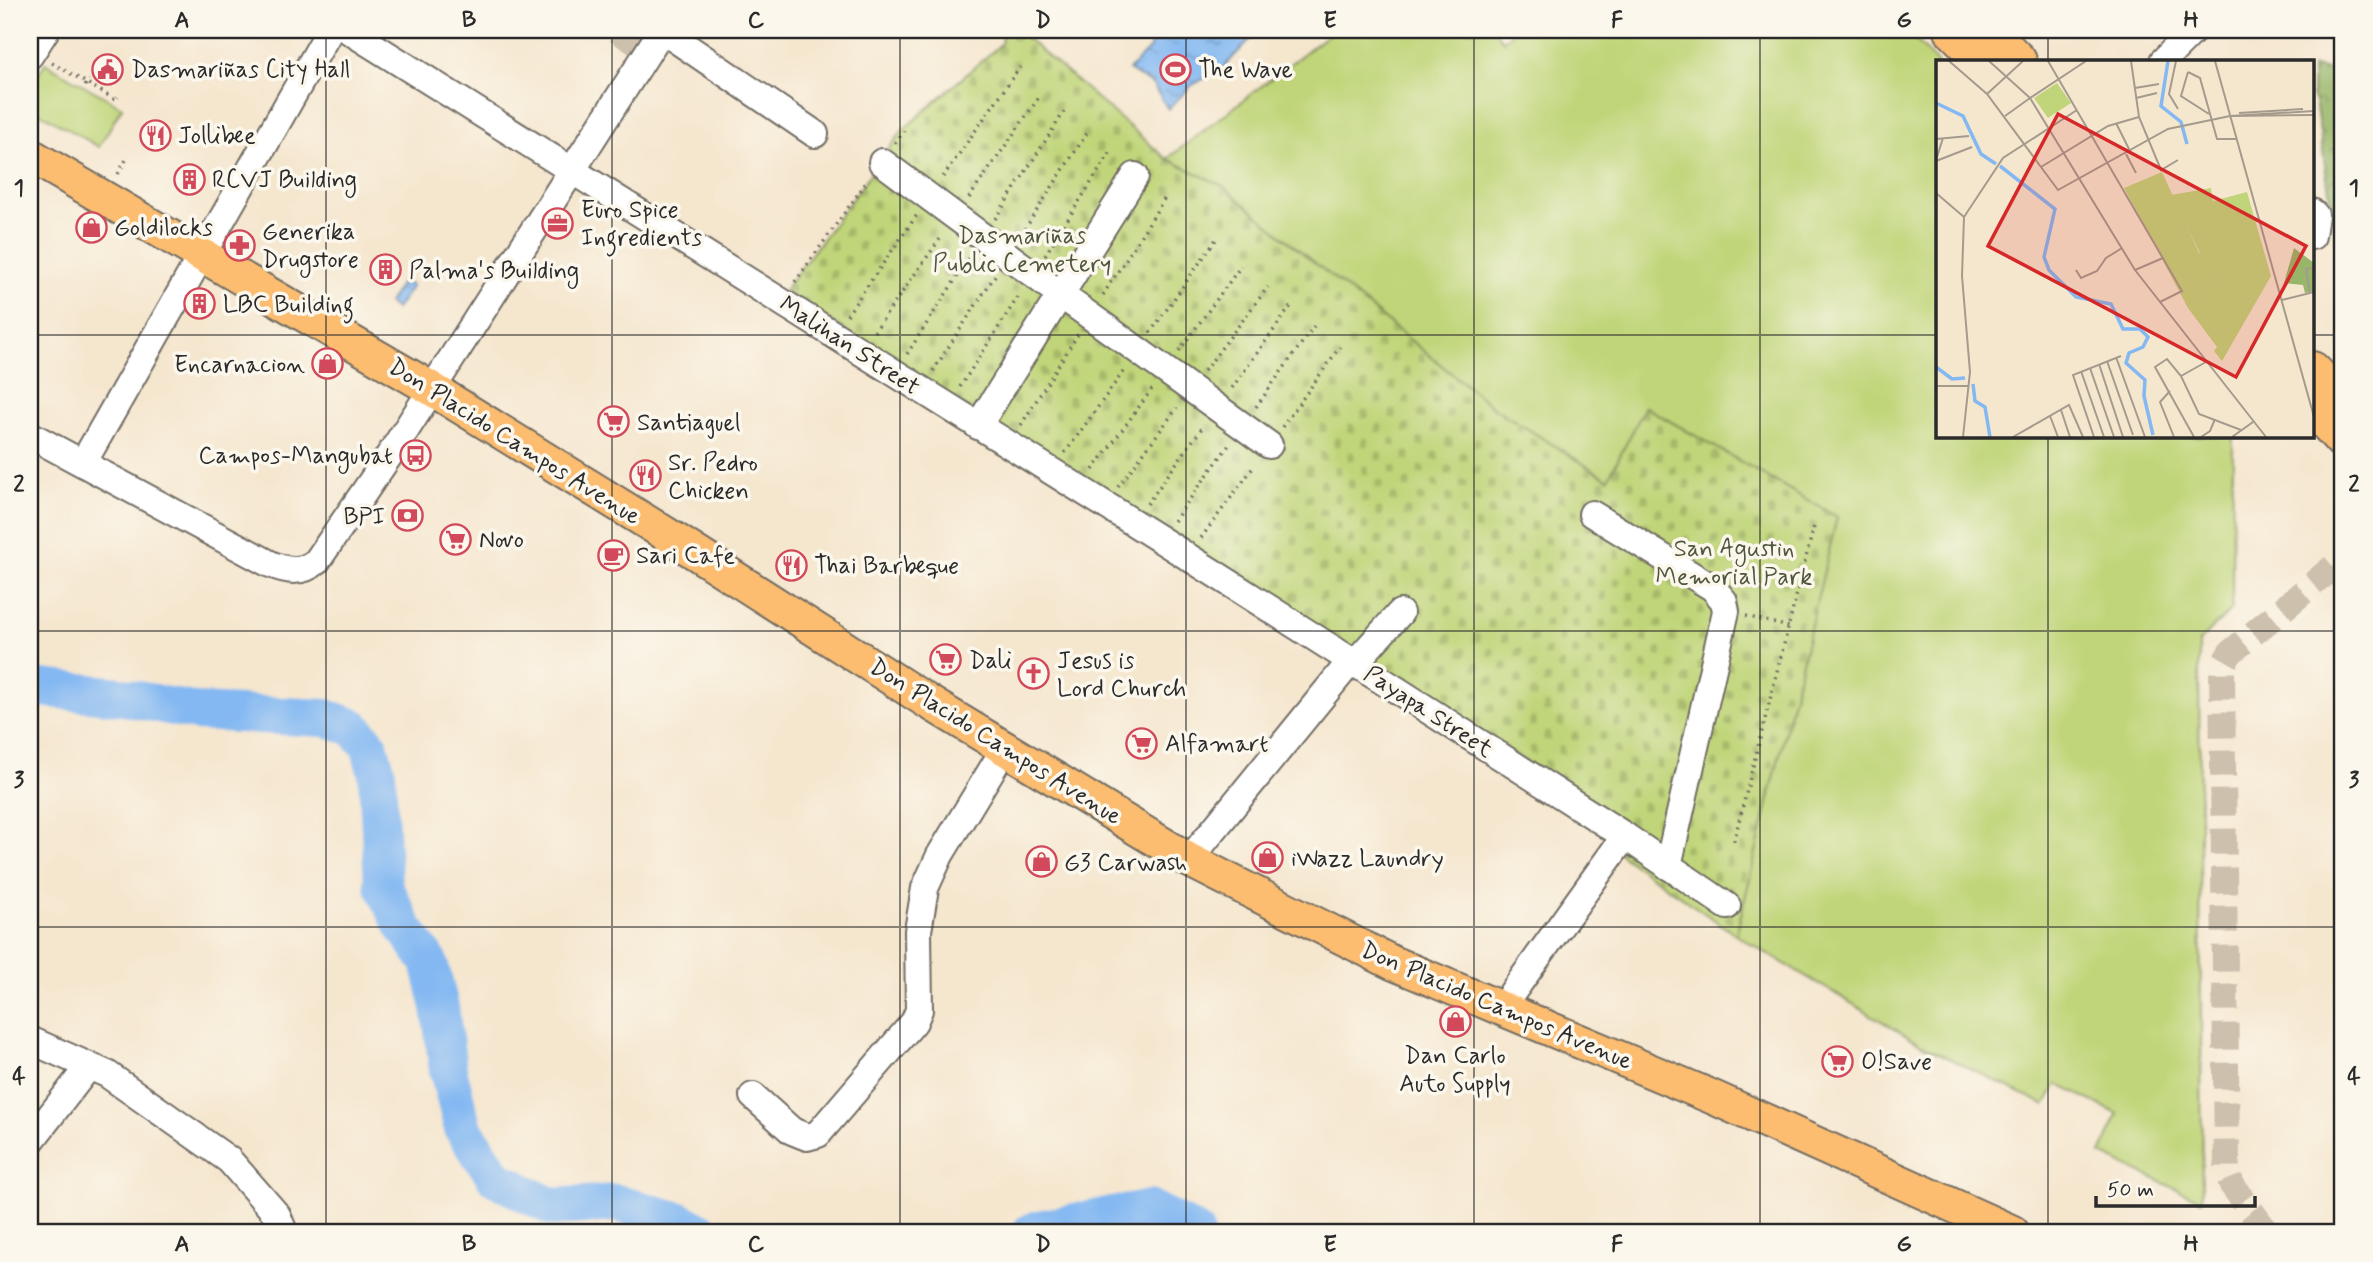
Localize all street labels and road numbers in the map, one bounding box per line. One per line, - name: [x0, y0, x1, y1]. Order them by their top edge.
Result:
- street label: Malihan Street: [773, 289, 925, 403]
- street label: Don Placido Campos Avenue: [382, 352, 646, 533]
- street label: Don Placido Campos Avenue: [863, 652, 1127, 833]
- street label: Payapa Street: [1358, 659, 1499, 766]
- street label: Don Placido Campos Avenue: [1356, 935, 1637, 1078]

